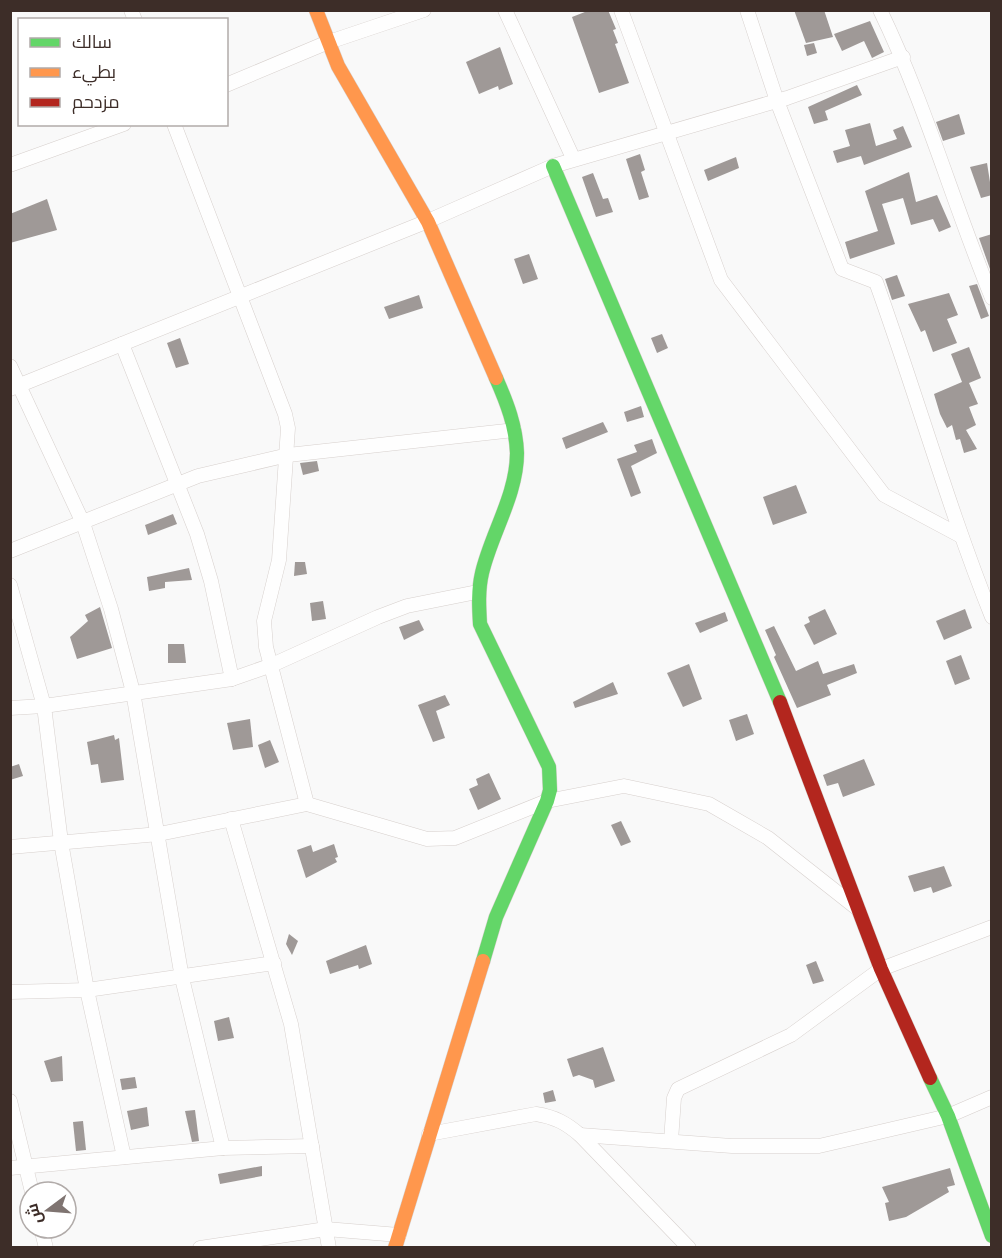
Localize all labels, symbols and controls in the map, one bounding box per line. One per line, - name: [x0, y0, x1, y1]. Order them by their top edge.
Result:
- legend: [18, 18, 228, 126]
- text: سالك: [72, 31, 112, 53]
- text: بطيء: [72, 61, 116, 86]
- text: مزدحم: [72, 91, 120, 114]
- north arrow: [18, 1180, 78, 1240]
- text: ش: [22, 1202, 46, 1226]

